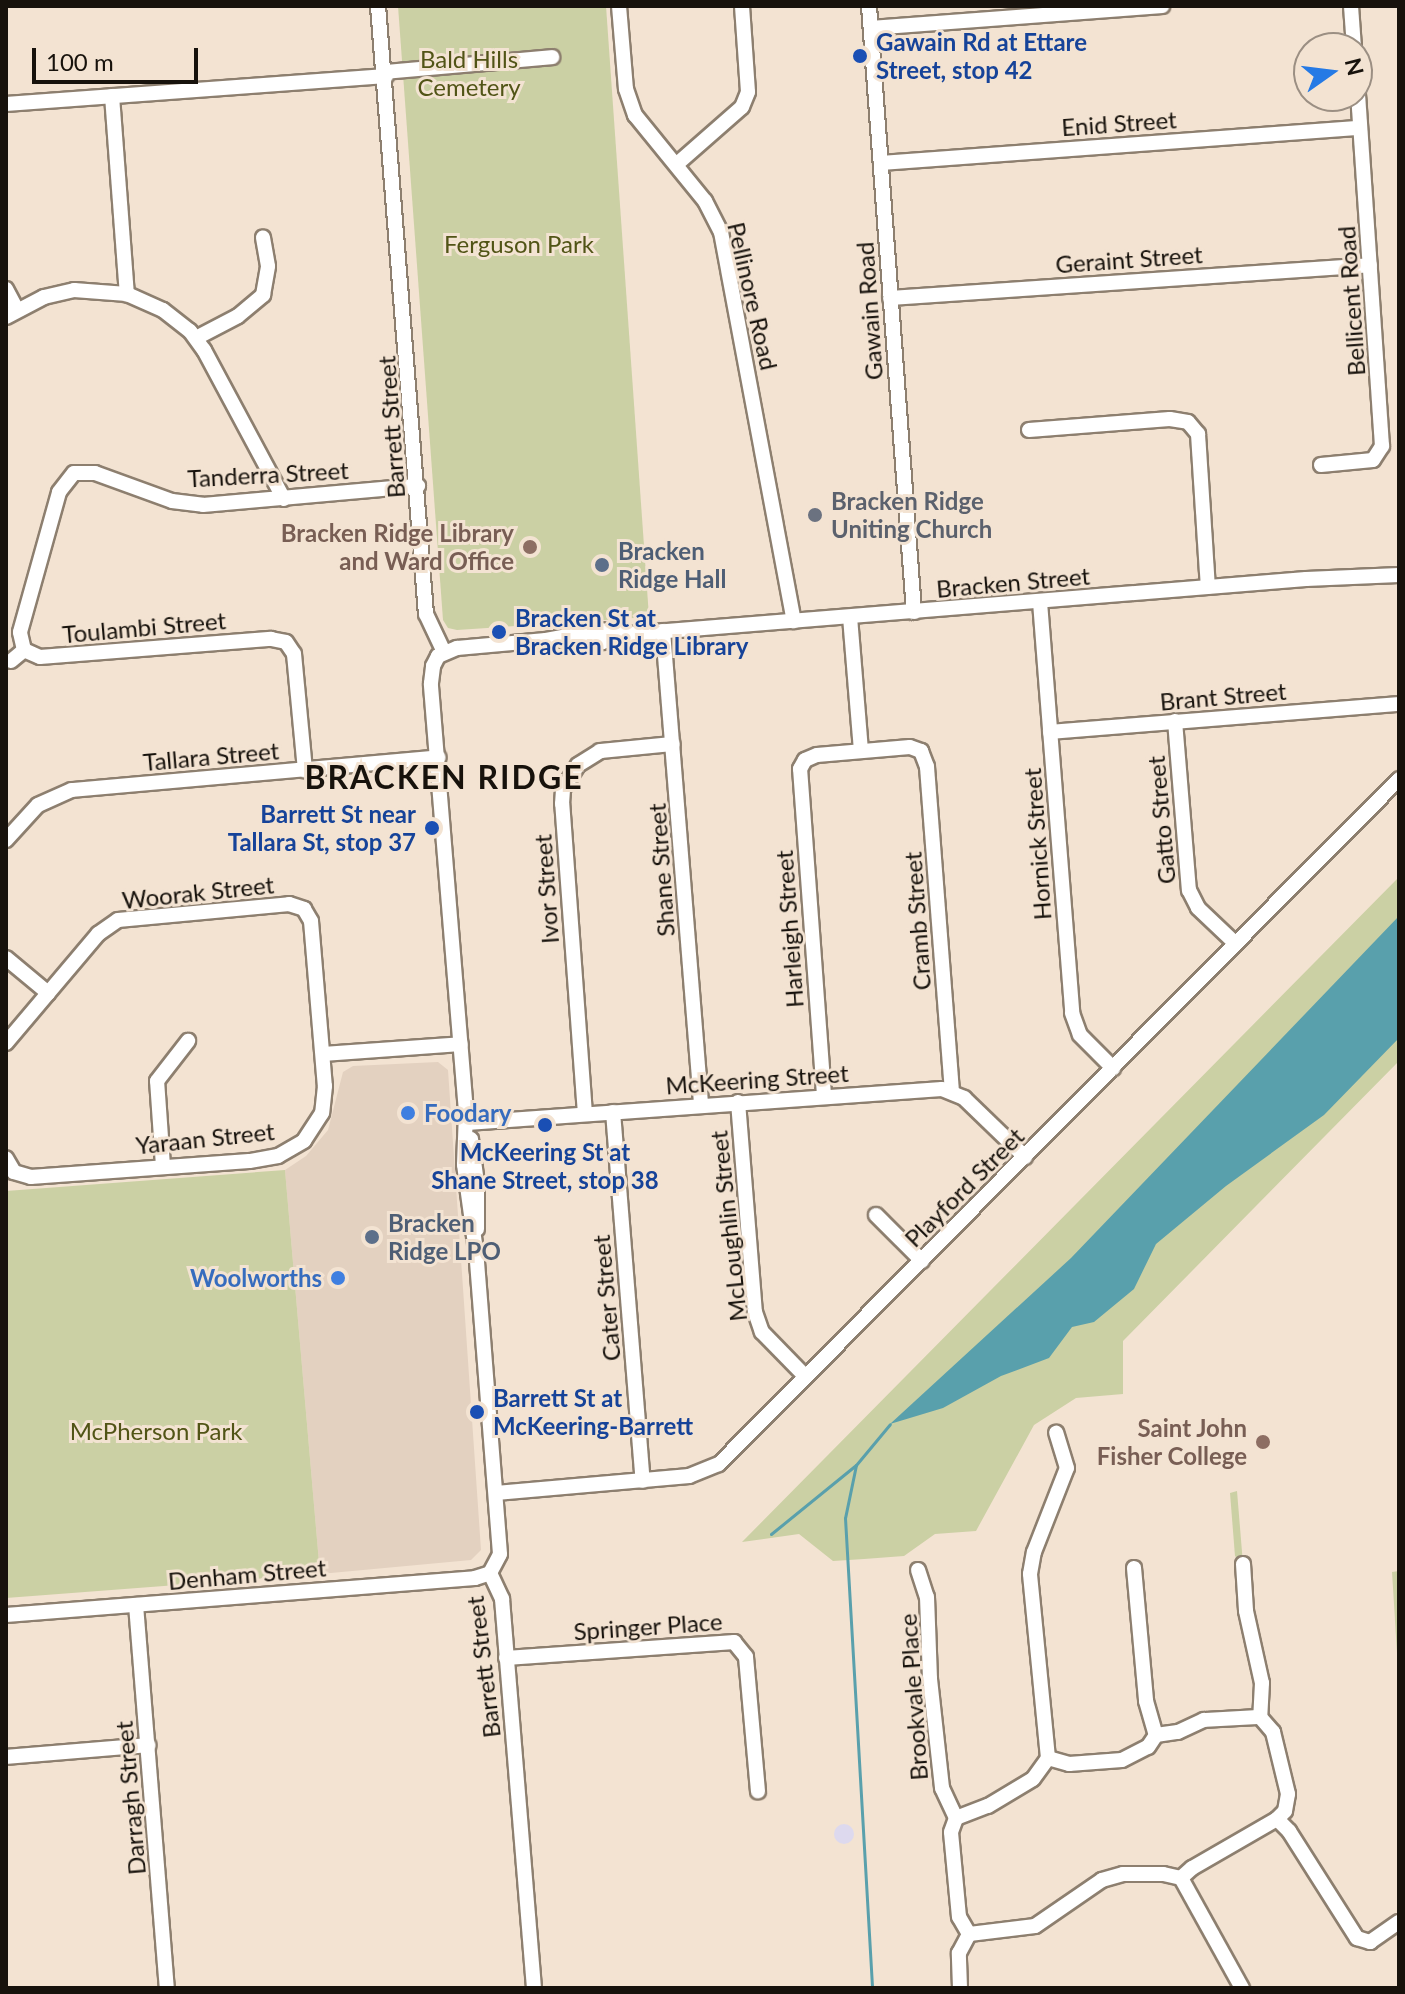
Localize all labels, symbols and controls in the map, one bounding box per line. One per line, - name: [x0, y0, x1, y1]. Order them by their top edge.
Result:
- place label: Gawain Rd at Ettare Street, stop 42: [876, 28, 1087, 84]
- scale bar: [36, 32, 202, 82]
- north arrow: [1293, 32, 1373, 112]
- park label: Bald Hills Cemetery: [417, 45, 521, 101]
- text: 100 m: [46, 47, 114, 76]
- marker: Gawain Rd at Ettare Street, stop 42: [851, 47, 869, 65]
- text: N: [1340, 55, 1370, 78]
- street label: Enid Street: [1060, 105, 1178, 141]
- street label: Pellinore Road: [722, 219, 784, 373]
- street label: Bellicent Road: [1331, 225, 1371, 377]
- park label: Ferguson Park: [444, 230, 594, 258]
- street label: Geraint Street: [1054, 239, 1204, 279]
- street label: Gawain Road: [850, 241, 888, 381]
- street label: Barrett Street: [372, 355, 410, 499]
- street label: Tanderra Street: [187, 455, 349, 493]
- place label: Bracken Ridge Uniting Church: [831, 487, 992, 543]
- marker: Bracken Ridge Uniting Church: [806, 506, 824, 524]
- place label: Bracken Ridge Library and Ward Office: [281, 519, 514, 575]
- place label: Bracken Ridge Hall: [618, 537, 726, 593]
- marker: Bracken Ridge Library and Ward Office: [521, 538, 539, 556]
- marker: Bracken Ridge Hall: [593, 556, 611, 574]
- street label: Bracken Street: [935, 561, 1091, 603]
- place label: Bracken St at Bracken Ridge Library: [515, 604, 748, 660]
- street label: Toulambi Street: [61, 606, 227, 648]
- marker: Bracken St at Bracken Ridge Library: [490, 623, 508, 641]
- street label: Brant Street: [1159, 676, 1287, 716]
- street label: Tallara Street: [142, 736, 280, 776]
- street label: Gatto Street: [1141, 755, 1181, 885]
- district label: BRACKEN RIDGE: [304, 758, 584, 796]
- street label: Hornick Street: [1017, 767, 1057, 921]
- place label: Barrett St near Tallara St, stop 37: [228, 800, 416, 856]
- street label: Shane Street: [642, 802, 680, 938]
- marker: Barrett St near Tallara St, stop 37: [423, 819, 441, 837]
- street label: Ivor Street: [528, 833, 564, 945]
- street label: Harleigh Street: [769, 849, 809, 1009]
- street label: Cramb Street: [898, 851, 936, 991]
- street label: Woorak Street: [121, 870, 275, 914]
- street label: McKeering Street: [665, 1058, 849, 1100]
- place label: Foodary: [424, 1099, 511, 1127]
- marker: Foodary: [399, 1104, 417, 1122]
- street label: Yaraan Street: [134, 1116, 276, 1160]
- marker: McKeering St at Shane Street, stop 38: [536, 1116, 554, 1134]
- street label: Playford Street: [898, 1121, 1030, 1253]
- street label: McLoughlin Street: [704, 1129, 752, 1323]
- place label: McKeering St at Shane Street, stop 38: [431, 1138, 659, 1194]
- place label: Bracken Ridge LPO: [388, 1209, 501, 1265]
- marker: Bracken Ridge LPO: [363, 1228, 381, 1246]
- street label: Cater Street: [586, 1233, 626, 1363]
- place label: Woolworths: [190, 1264, 322, 1292]
- marker: Woolworths: [329, 1269, 347, 1287]
- place label: Barrett St at McKeering-Barrett: [493, 1384, 693, 1440]
- marker: Barrett St at McKeering-Barrett: [468, 1403, 486, 1421]
- place label: Saint John Fisher College: [1096, 1414, 1247, 1470]
- park label: McPherson Park: [70, 1417, 242, 1445]
- marker: Saint John Fisher College: [1254, 1433, 1272, 1451]
- street label: Denham Street: [167, 1553, 327, 1595]
- street label: Barrett Street: [460, 1595, 506, 1739]
- street label: Springer Place: [572, 1606, 724, 1646]
- street label: Brookvale Place: [893, 1613, 933, 1781]
- street label: Darragh Street: [109, 1720, 151, 1876]

